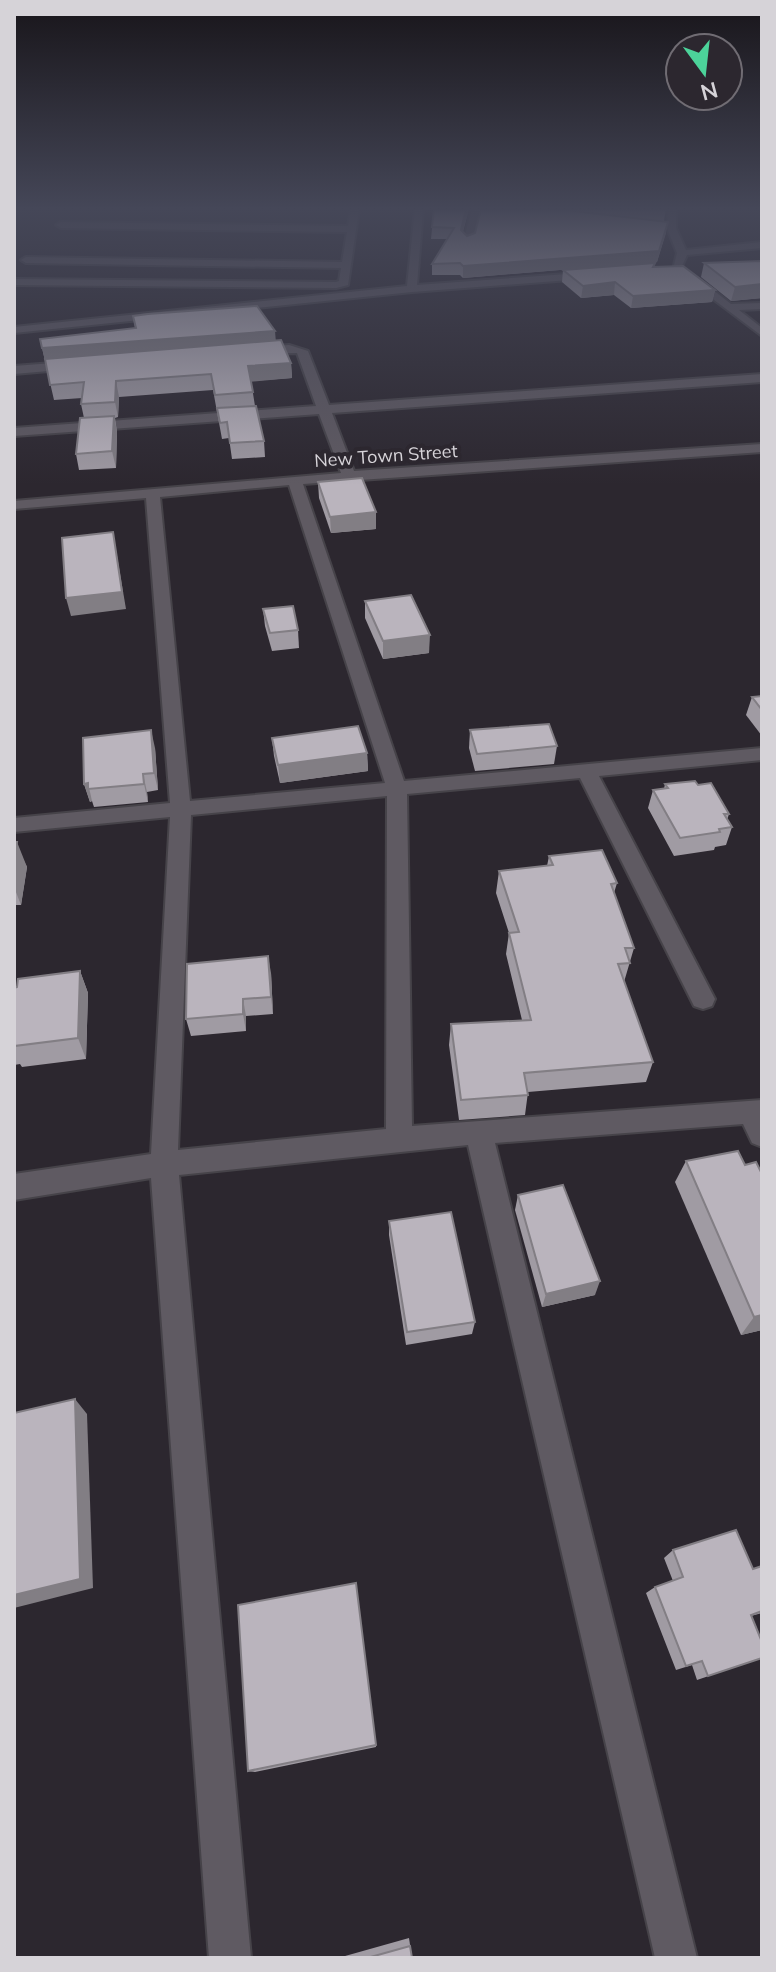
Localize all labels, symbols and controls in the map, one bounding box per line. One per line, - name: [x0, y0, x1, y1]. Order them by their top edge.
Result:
- north arrow: [664, 32, 744, 112]
- text: N: [698, 76, 721, 107]
- street label: New Town Street: [313, 439, 458, 472]

